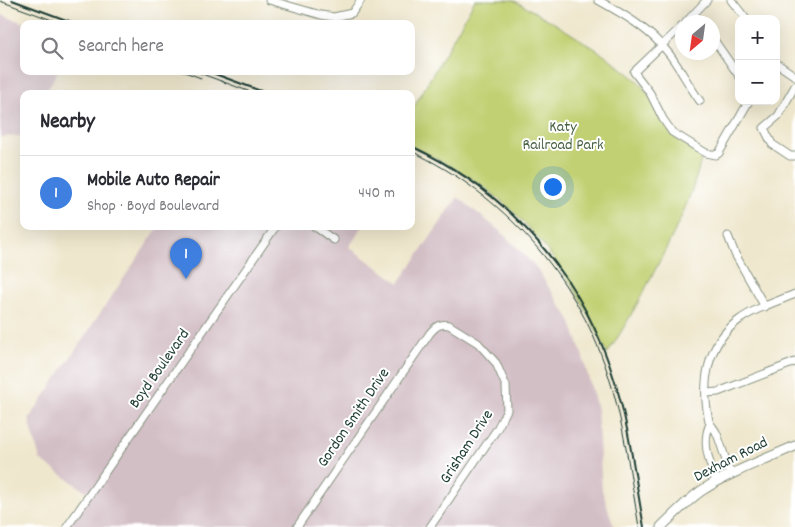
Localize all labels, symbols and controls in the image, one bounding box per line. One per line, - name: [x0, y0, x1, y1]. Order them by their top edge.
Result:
- north arrow: [675, 15, 720, 60]
- map controls: [735, 15, 780, 105]
- button: +: [735, 15, 780, 60]
- search box: [20, 20, 415, 75]
- icon: search: [38, 34, 66, 62]
- text: Search here: [78, 34, 164, 61]
- button: −: [735, 60, 780, 105]
- text: Nearby: [40, 108, 95, 138]
- park label: Katy Railroad Park: [522, 116, 604, 157]
- text: Mobile Auto Repair: [87, 168, 220, 195]
- your location: [540, 174, 566, 200]
- text: 1: [54, 182, 58, 205]
- text: 440 m: [358, 182, 395, 205]
- text: Shop · Boyd Boulevard: [87, 195, 219, 218]
- pin: 1: [170, 238, 202, 279]
- street label: Boyd Boulevard: [124, 325, 196, 413]
- street label: Gordon Smith Drive: [312, 364, 396, 472]
- street label: Grisham Drive: [434, 406, 500, 488]
- street label: Dexham Road: [690, 431, 772, 489]

